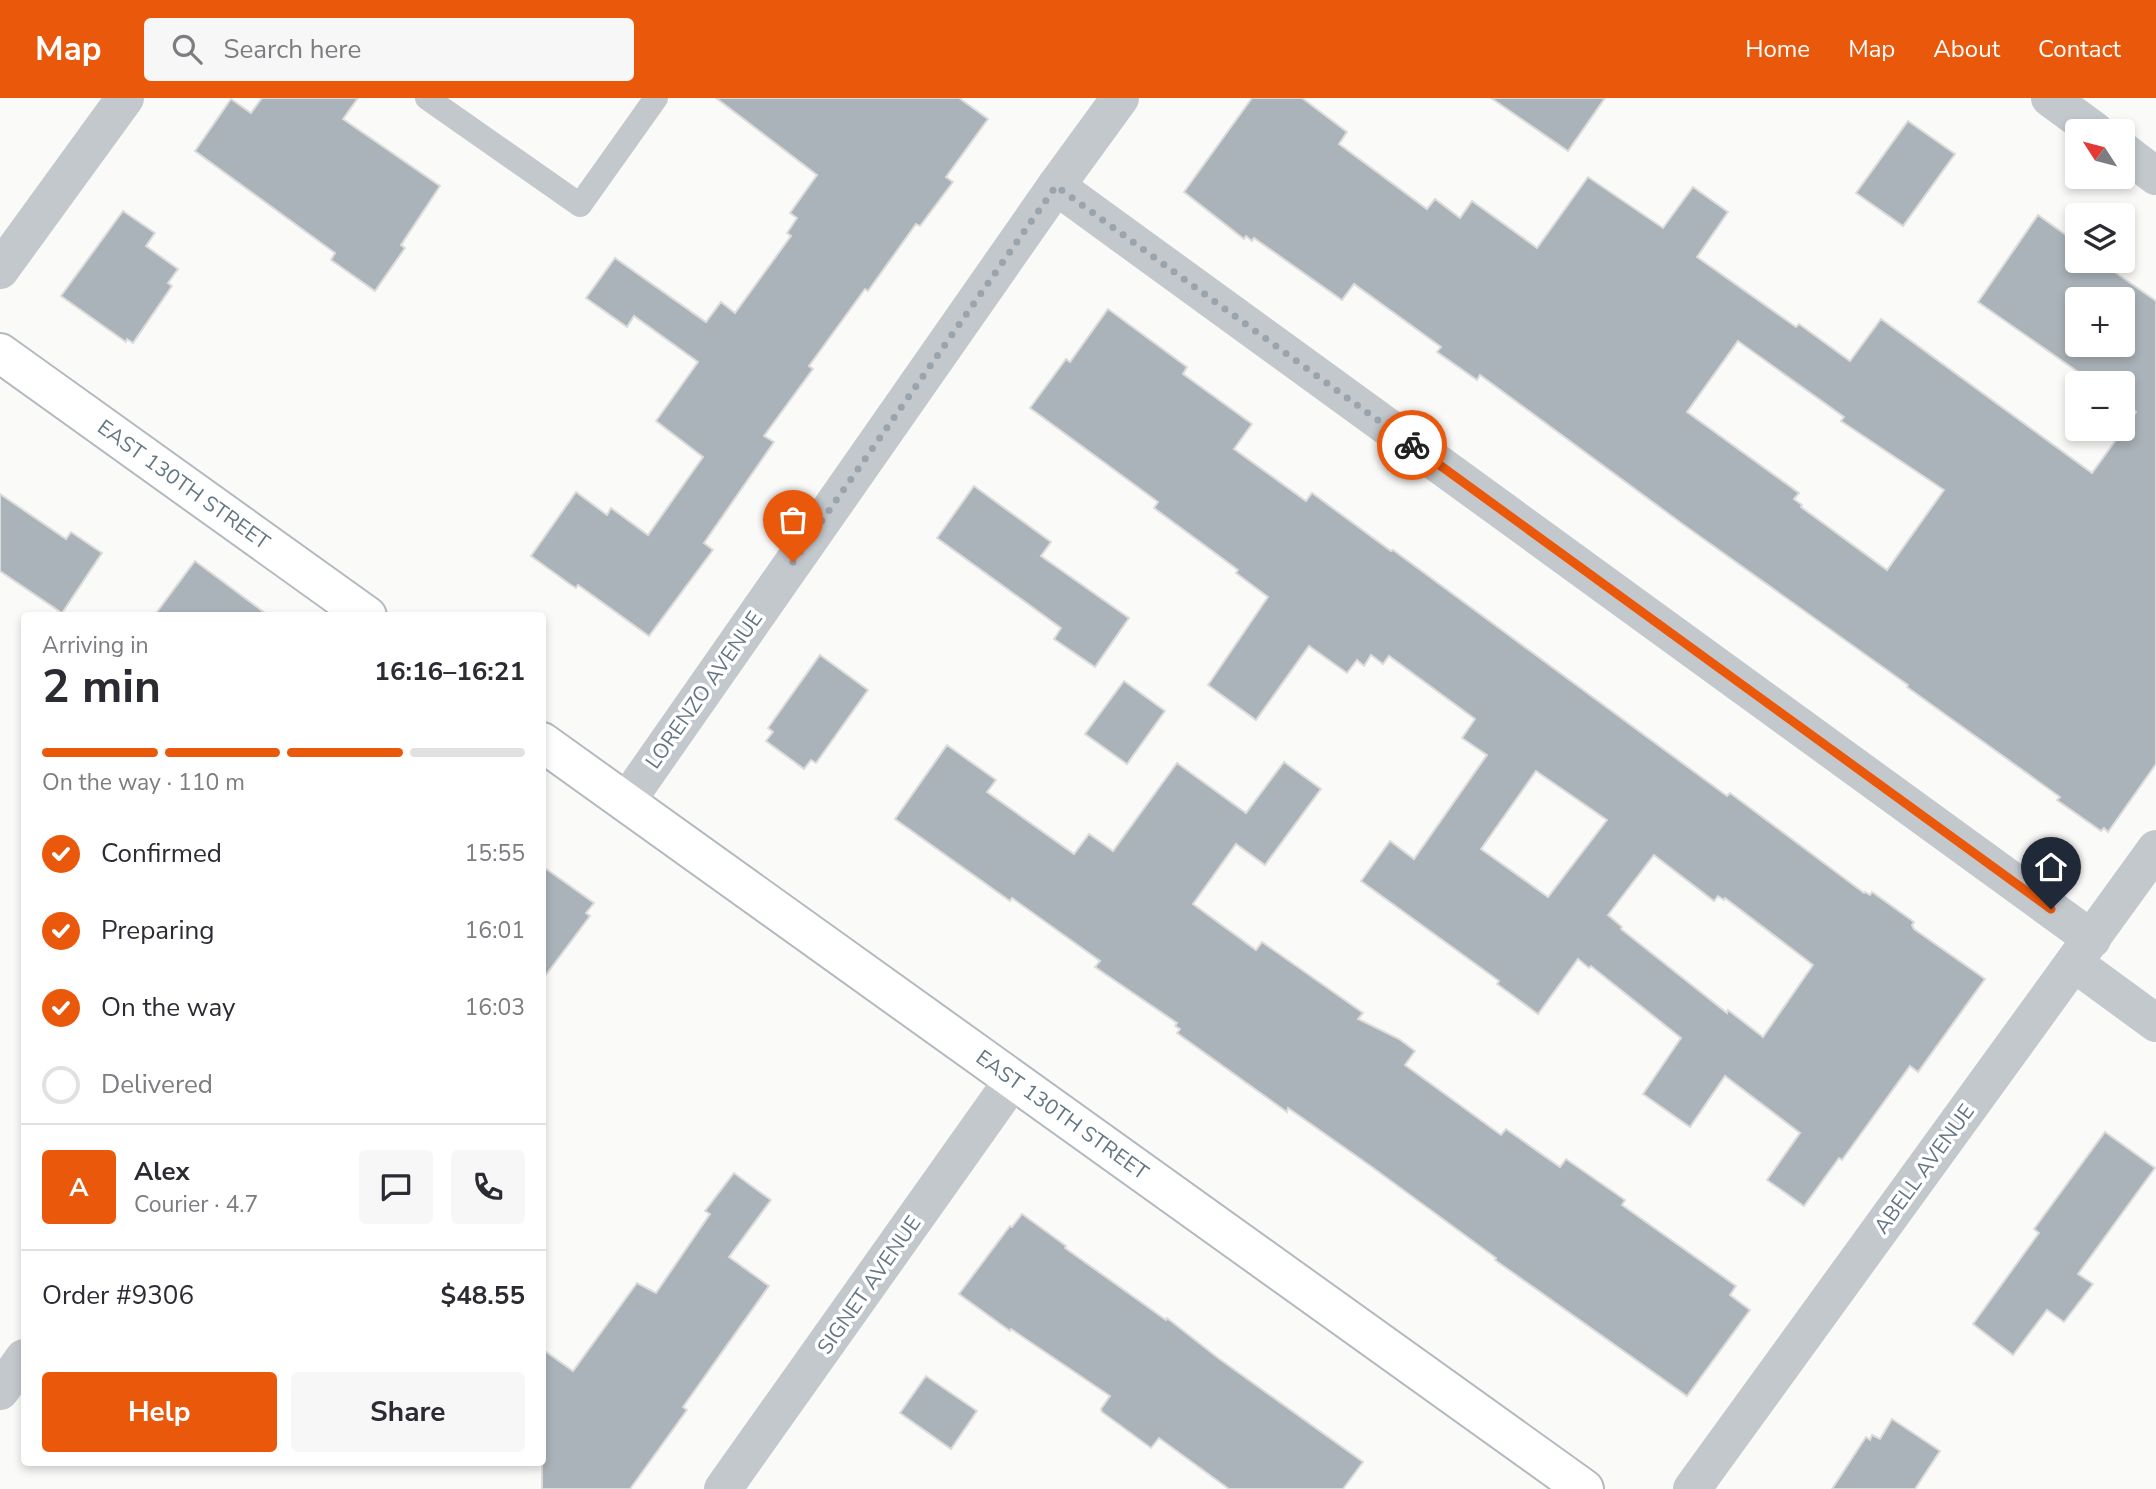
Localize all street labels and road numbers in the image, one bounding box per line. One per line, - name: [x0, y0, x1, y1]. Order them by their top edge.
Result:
- street label: EAST 130TH STREET: [92, 413, 276, 556]
- street label: LORENZO AVENUE: [639, 606, 769, 774]
- street label: EAST 130TH STREET: [970, 1044, 1154, 1186]
- street label: ABELL AVENUE: [1867, 1099, 1981, 1239]
- street label: SIGNET AVENUE: [811, 1210, 927, 1360]

